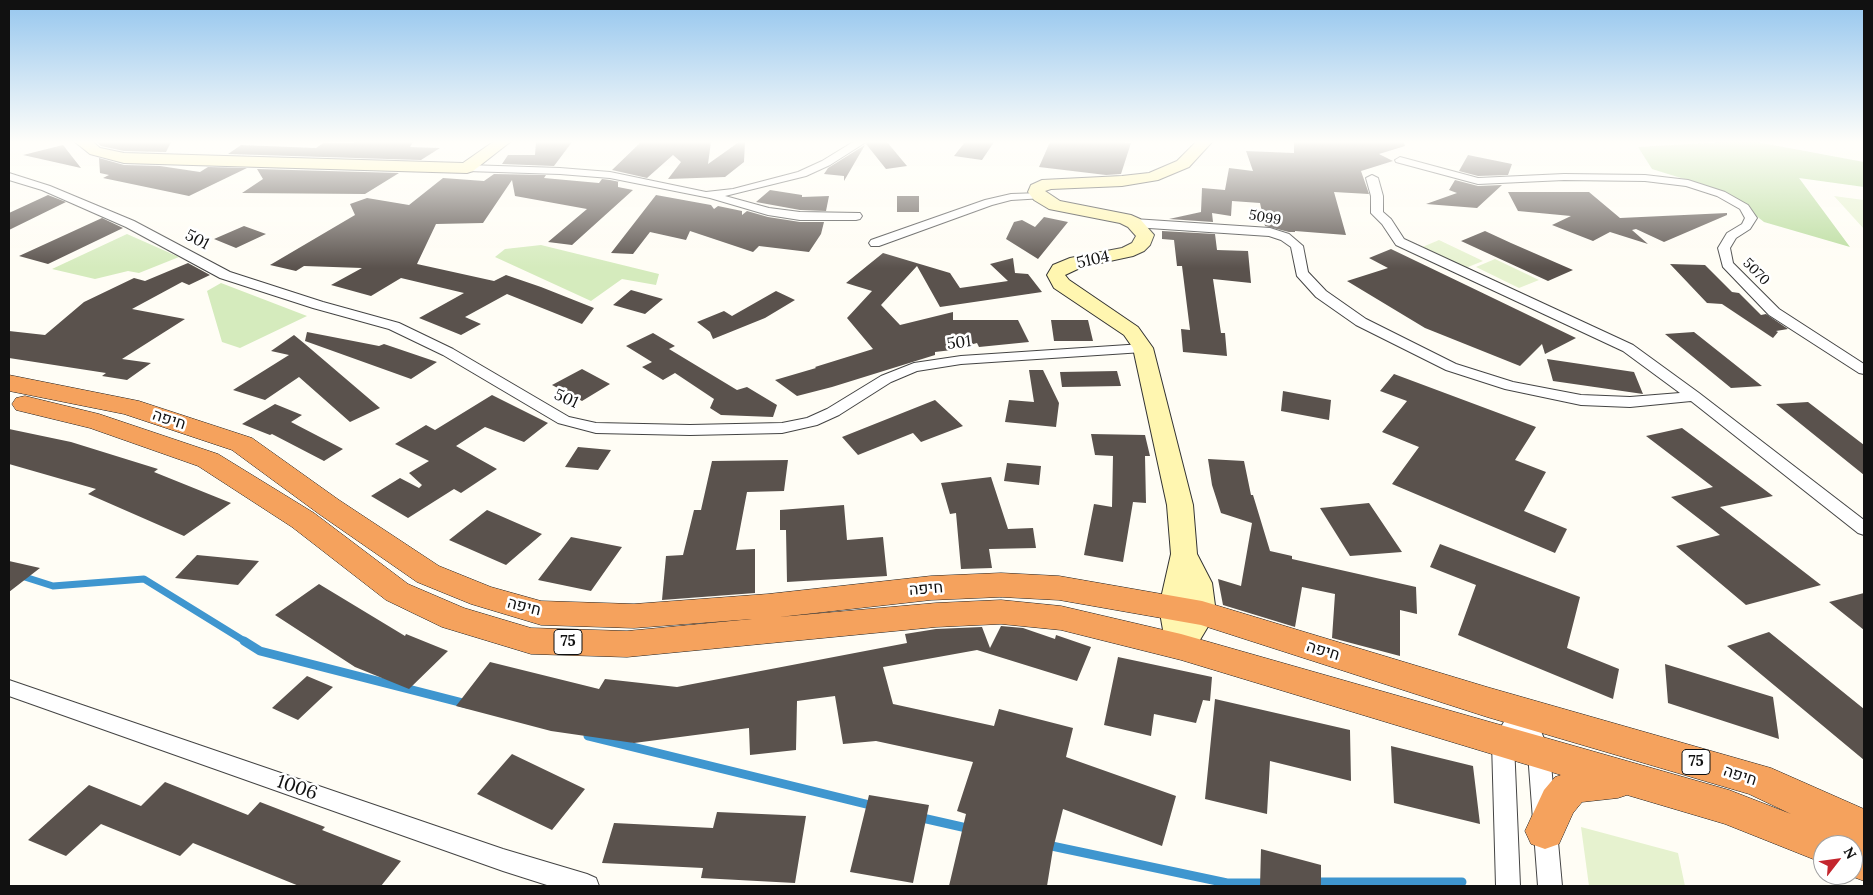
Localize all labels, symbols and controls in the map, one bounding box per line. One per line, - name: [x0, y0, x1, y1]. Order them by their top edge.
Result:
- street label: 5099: [1248, 207, 1282, 229]
- street label: 501: [182, 226, 212, 254]
- street label: 5104: [1075, 247, 1111, 273]
- street label: 5070: [1739, 255, 1773, 289]
- street label: 501: [946, 332, 972, 354]
- street label: 501: [551, 385, 581, 413]
- street label: חיפה: [150, 406, 188, 434]
- street label: חיפה: [908, 578, 944, 600]
- street label: חיפה: [505, 594, 543, 620]
- road number: 75: [554, 630, 582, 654]
- street label: חיפה: [1304, 637, 1342, 665]
- road number: 75: [1682, 750, 1710, 774]
- street label: חיפה: [1721, 762, 1759, 790]
- street label: 1006: [274, 770, 320, 806]
- north arrow: [1813, 835, 1863, 885]
- text: N: [1840, 844, 1861, 862]

